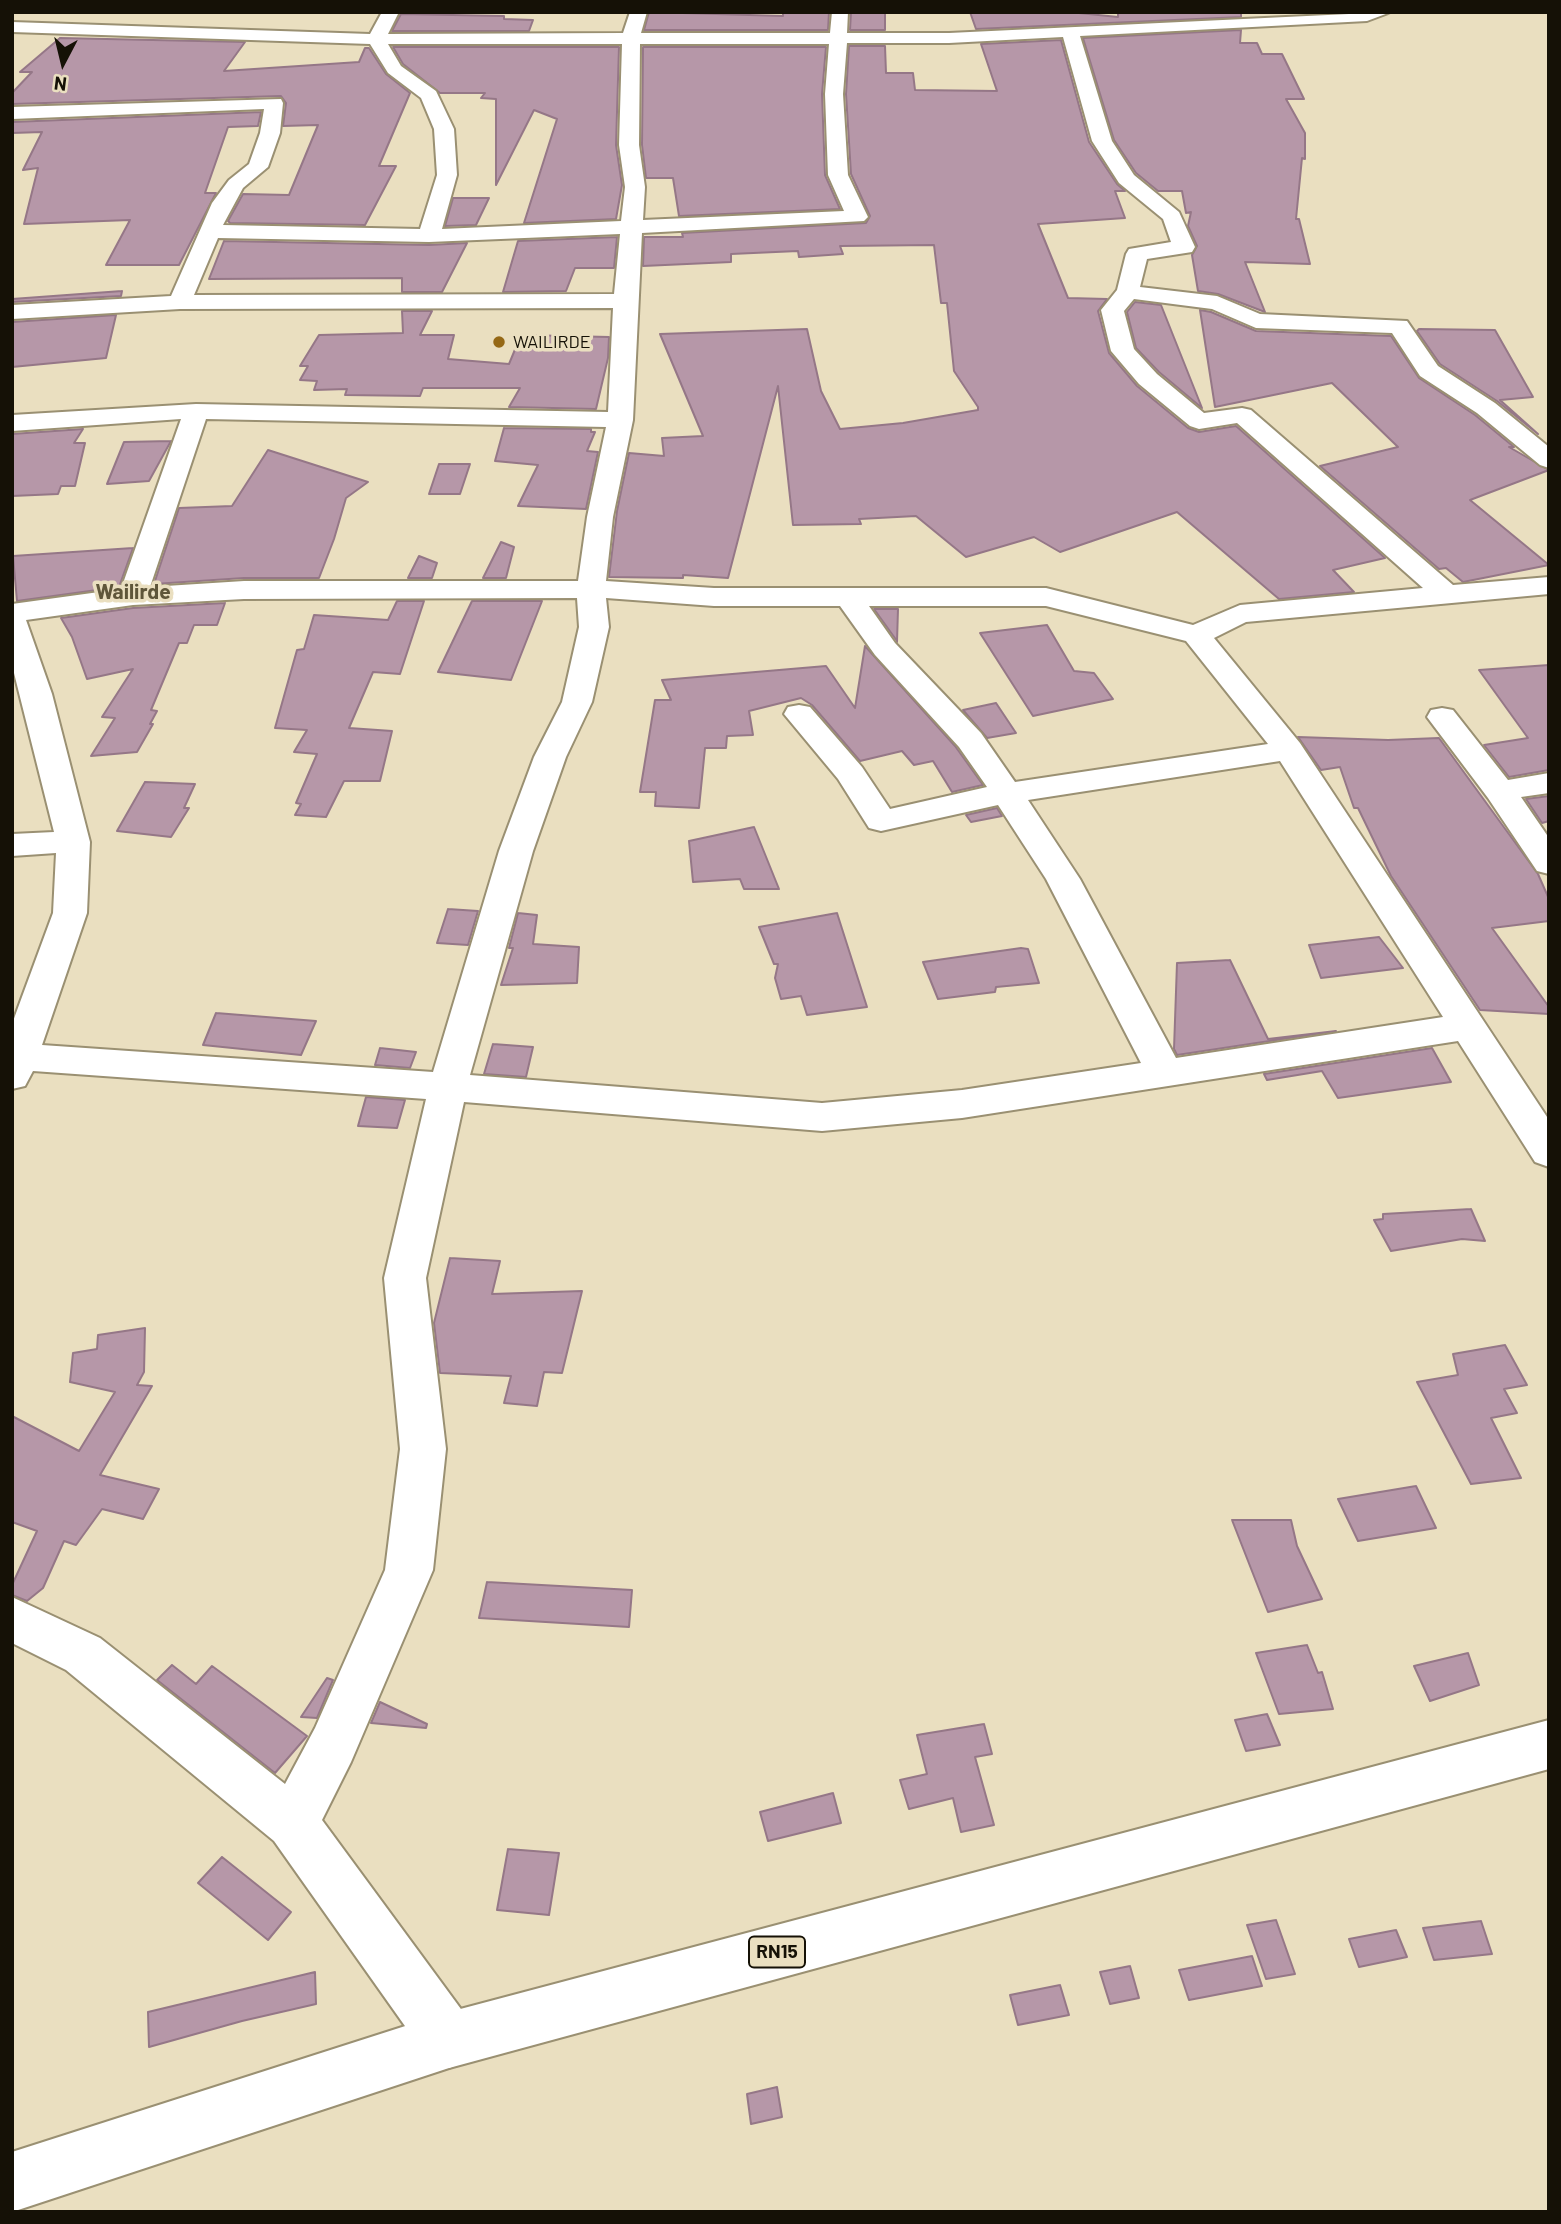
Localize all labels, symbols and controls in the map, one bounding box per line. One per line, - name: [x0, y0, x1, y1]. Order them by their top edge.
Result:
- north arrow: [28, 28, 98, 98]
- text: N: [53, 72, 68, 97]
- place label: WAILIRDE: [513, 331, 591, 353]
- marker: WAILIRDE: [491, 334, 507, 350]
- district label: Wailirde: [95, 579, 171, 605]
- road number: RN15: [749, 1936, 805, 1968]

